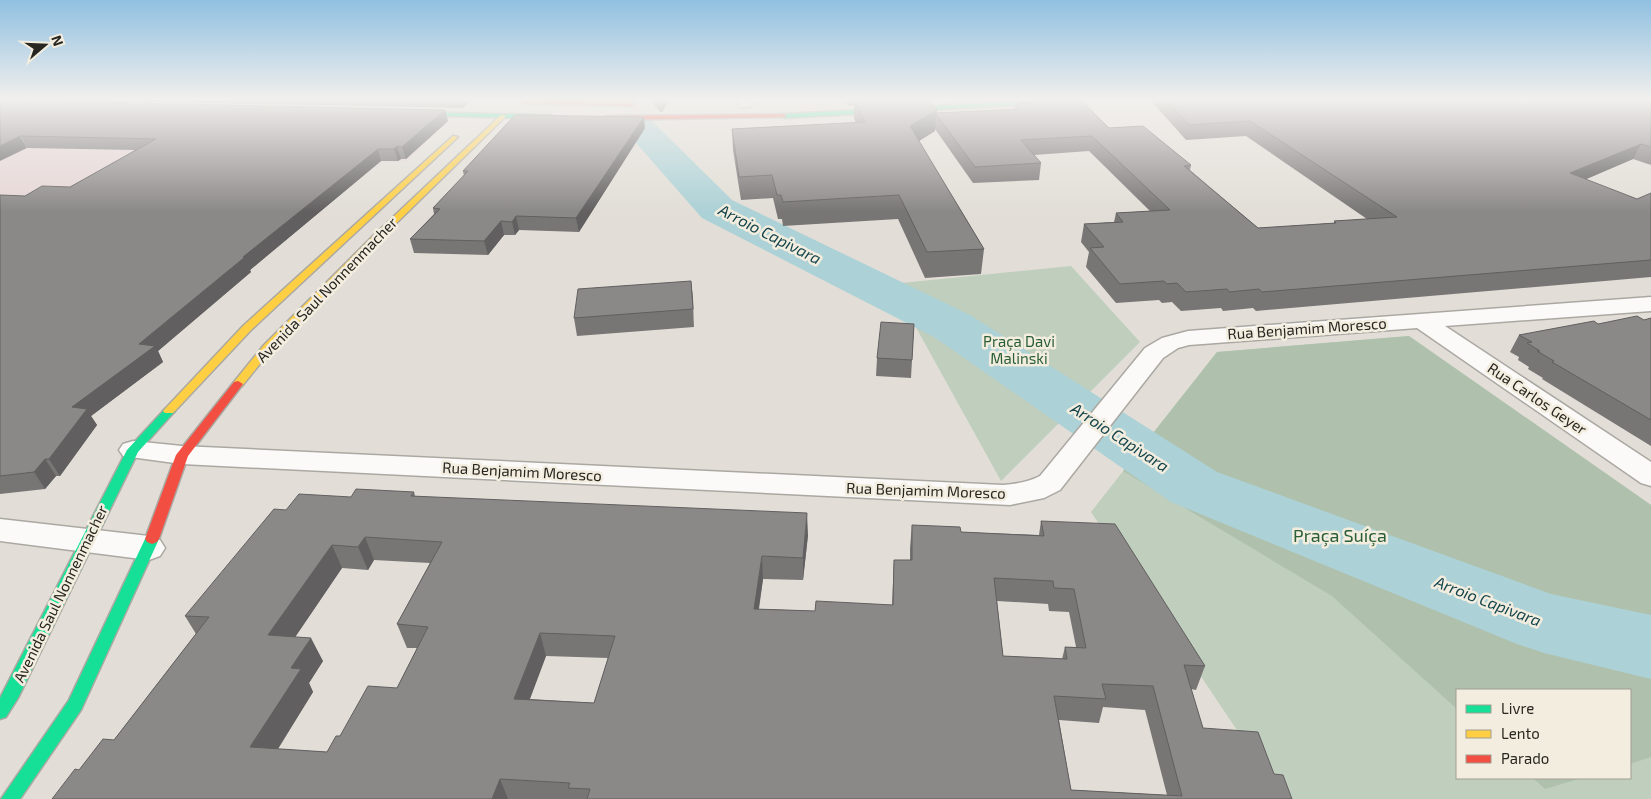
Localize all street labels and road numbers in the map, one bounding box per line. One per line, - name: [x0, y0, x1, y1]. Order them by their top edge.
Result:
- street label: Avenida Saul Nonnenmacher: [252, 213, 400, 366]
- street label: Rua Benjamim Moresco: [1227, 313, 1387, 344]
- street label: Rua Carlos Geyer: [1485, 358, 1590, 438]
- street label: Rua Benjamim Moresco: [442, 458, 602, 485]
- street label: Rua Benjamim Moresco: [846, 478, 1006, 503]
- street label: Avenida Saul Nonnenmacher: [9, 502, 111, 685]

